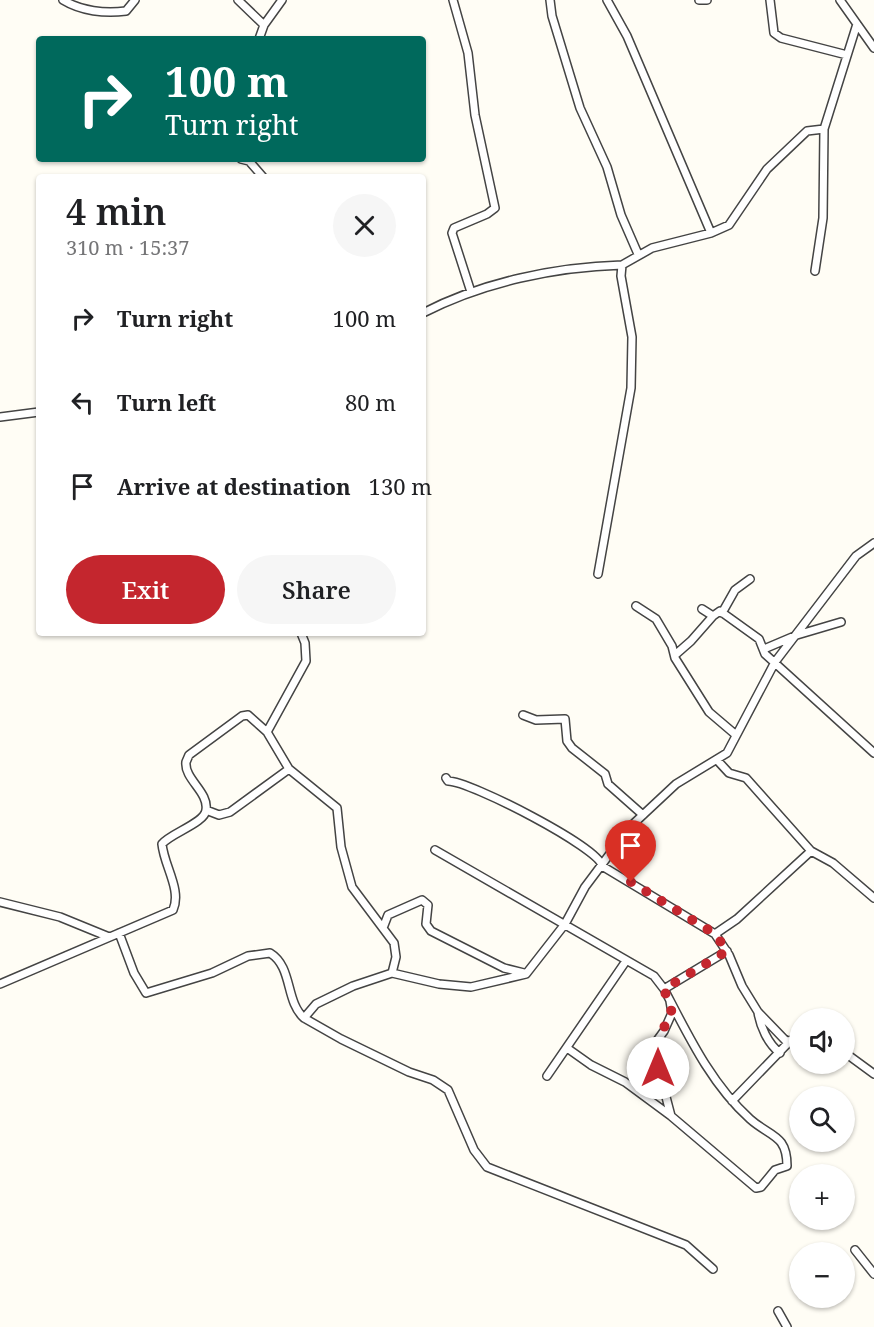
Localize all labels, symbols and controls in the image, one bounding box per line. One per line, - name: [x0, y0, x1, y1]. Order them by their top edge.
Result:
- text: 100 m: [165, 52, 289, 109]
- icon: right: [66, 60, 144, 138]
- text: Turn right: [165, 106, 298, 143]
- text: 4 min: [66, 187, 167, 236]
- button: close: [333, 194, 396, 257]
- text: 310 m · 15:37: [66, 234, 189, 261]
- icon: right: [66, 302, 99, 335]
- text: Turn right: [117, 303, 233, 333]
- text: 100 m: [333, 303, 396, 333]
- icon: left: [66, 386, 99, 419]
- text: Turn left: [117, 387, 216, 417]
- text: 80 m: [345, 387, 396, 417]
- icon: arrive: [66, 470, 99, 503]
- text: Arrive at destination: [117, 471, 351, 501]
- text: 130 m: [369, 471, 432, 501]
- button: Exit: [66, 555, 225, 624]
- button: Share: [237, 555, 396, 624]
- pin: [605, 820, 656, 882]
- icon: arrive: [614, 829, 647, 862]
- map controls: [789, 1008, 855, 1308]
- button: sound: [789, 1008, 855, 1074]
- position arrow: [626, 1036, 690, 1100]
- button: search: [789, 1086, 855, 1152]
- button: +: [789, 1164, 855, 1230]
- button: −: [789, 1242, 855, 1308]

